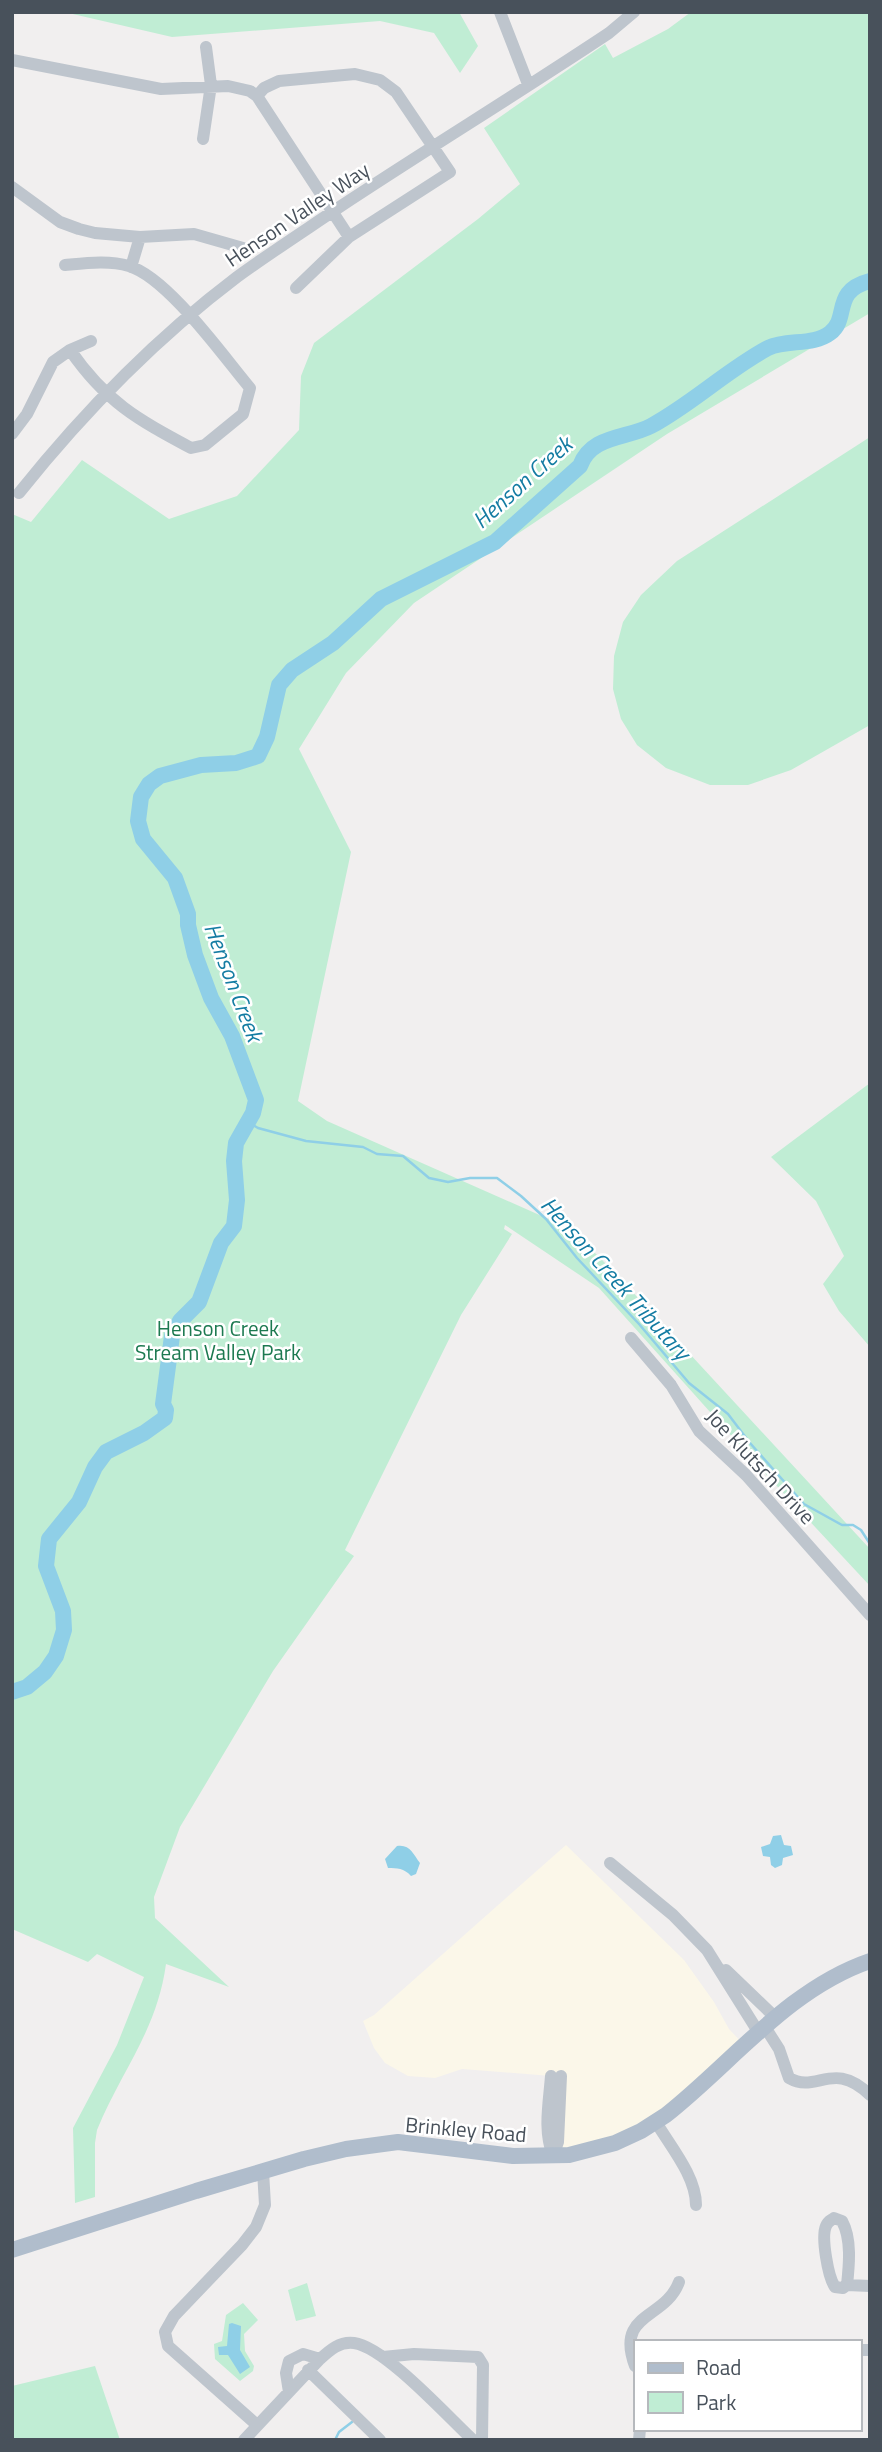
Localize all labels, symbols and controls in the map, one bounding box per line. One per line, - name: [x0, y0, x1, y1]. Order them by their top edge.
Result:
- street label: Henson Valley Way: [218, 154, 376, 274]
- water label: Henson Creek: [464, 426, 582, 537]
- water label: Henson Creek: [195, 918, 274, 1049]
- water label: Henson Creek Tributary: [533, 1188, 701, 1370]
- park label: Henson Creek Stream Valley Park: [135, 1312, 301, 1368]
- street label: Joe Klutsch Drive: [699, 1401, 823, 1531]
- street label: Brinkley Road: [404, 2108, 528, 2150]
- legend: [634, 2340, 861, 2431]
- text: Road: [696, 2351, 741, 2383]
- text: Park: [696, 2386, 736, 2418]

